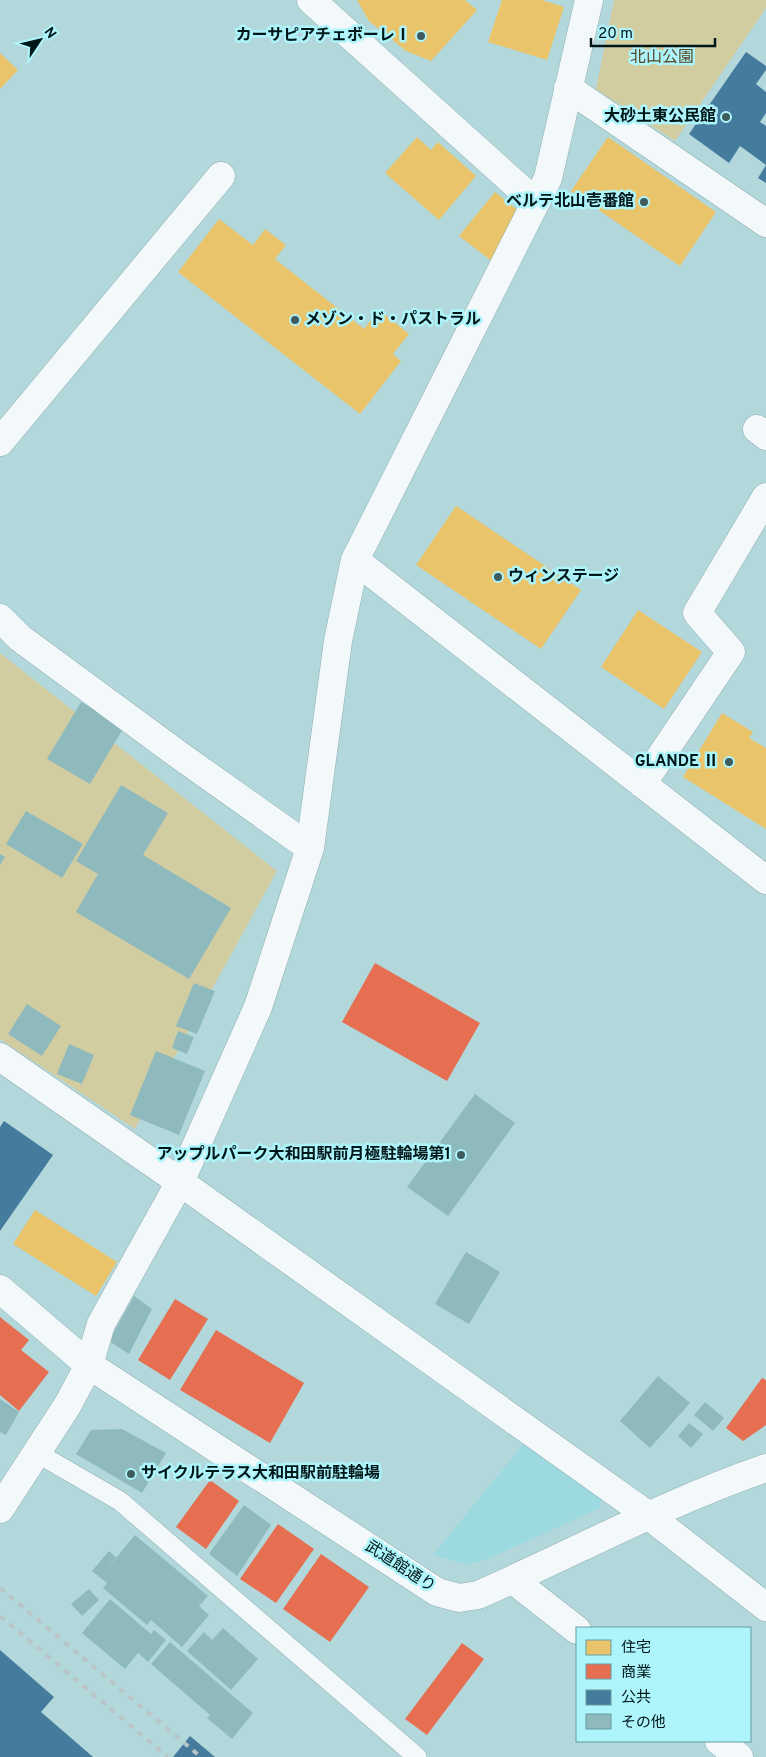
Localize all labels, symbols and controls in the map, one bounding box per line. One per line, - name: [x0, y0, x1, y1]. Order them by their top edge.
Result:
- north arrow: [15, 15, 65, 65]
- scale bar: [591, 15, 715, 47]
- text: N: [40, 24, 59, 42]
- text: 20 m: [598, 25, 633, 44]
- place label: カーサピアチェボーレⅠ: [236, 26, 411, 46]
- marker: カーサピアチェボーレⅠ: [415, 30, 427, 42]
- park label: 北山公園: [630, 48, 694, 68]
- place label: 大砂土東公民館: [604, 107, 716, 127]
- marker: 大砂土東公民館: [720, 111, 732, 123]
- place label: ベルテ北山壱番館: [506, 192, 634, 212]
- marker: ベルテ北山壱番館: [638, 196, 650, 208]
- place label: メゾン・ド・パストラル: [305, 310, 481, 330]
- marker: メゾン・ド・パストラル: [289, 314, 301, 326]
- place label: ウィンステージ: [508, 567, 619, 587]
- marker: ウィンステージ: [492, 571, 504, 583]
- place label: GLANDE Ⅱ: [635, 752, 719, 772]
- marker: GLANDE Ⅱ: [723, 756, 735, 768]
- place label: アップルパーク大和田駅前月極駐輪場第1: [157, 1144, 451, 1165]
- marker: アップルパーク大和田駅前月極駐輪場第1: [455, 1149, 467, 1161]
- place label: サイクルテラス大和田駅前駐輪場: [141, 1463, 380, 1484]
- marker: サイクルテラス大和田駅前駐輪場: [125, 1468, 137, 1480]
- street label: 武道館通り: [361, 1537, 439, 1597]
- legend: [576, 1627, 751, 1742]
- text: 住宅: [621, 1639, 651, 1658]
- text: 商業: [621, 1664, 651, 1683]
- text: 公共: [621, 1689, 651, 1708]
- text: その他: [621, 1714, 666, 1733]

